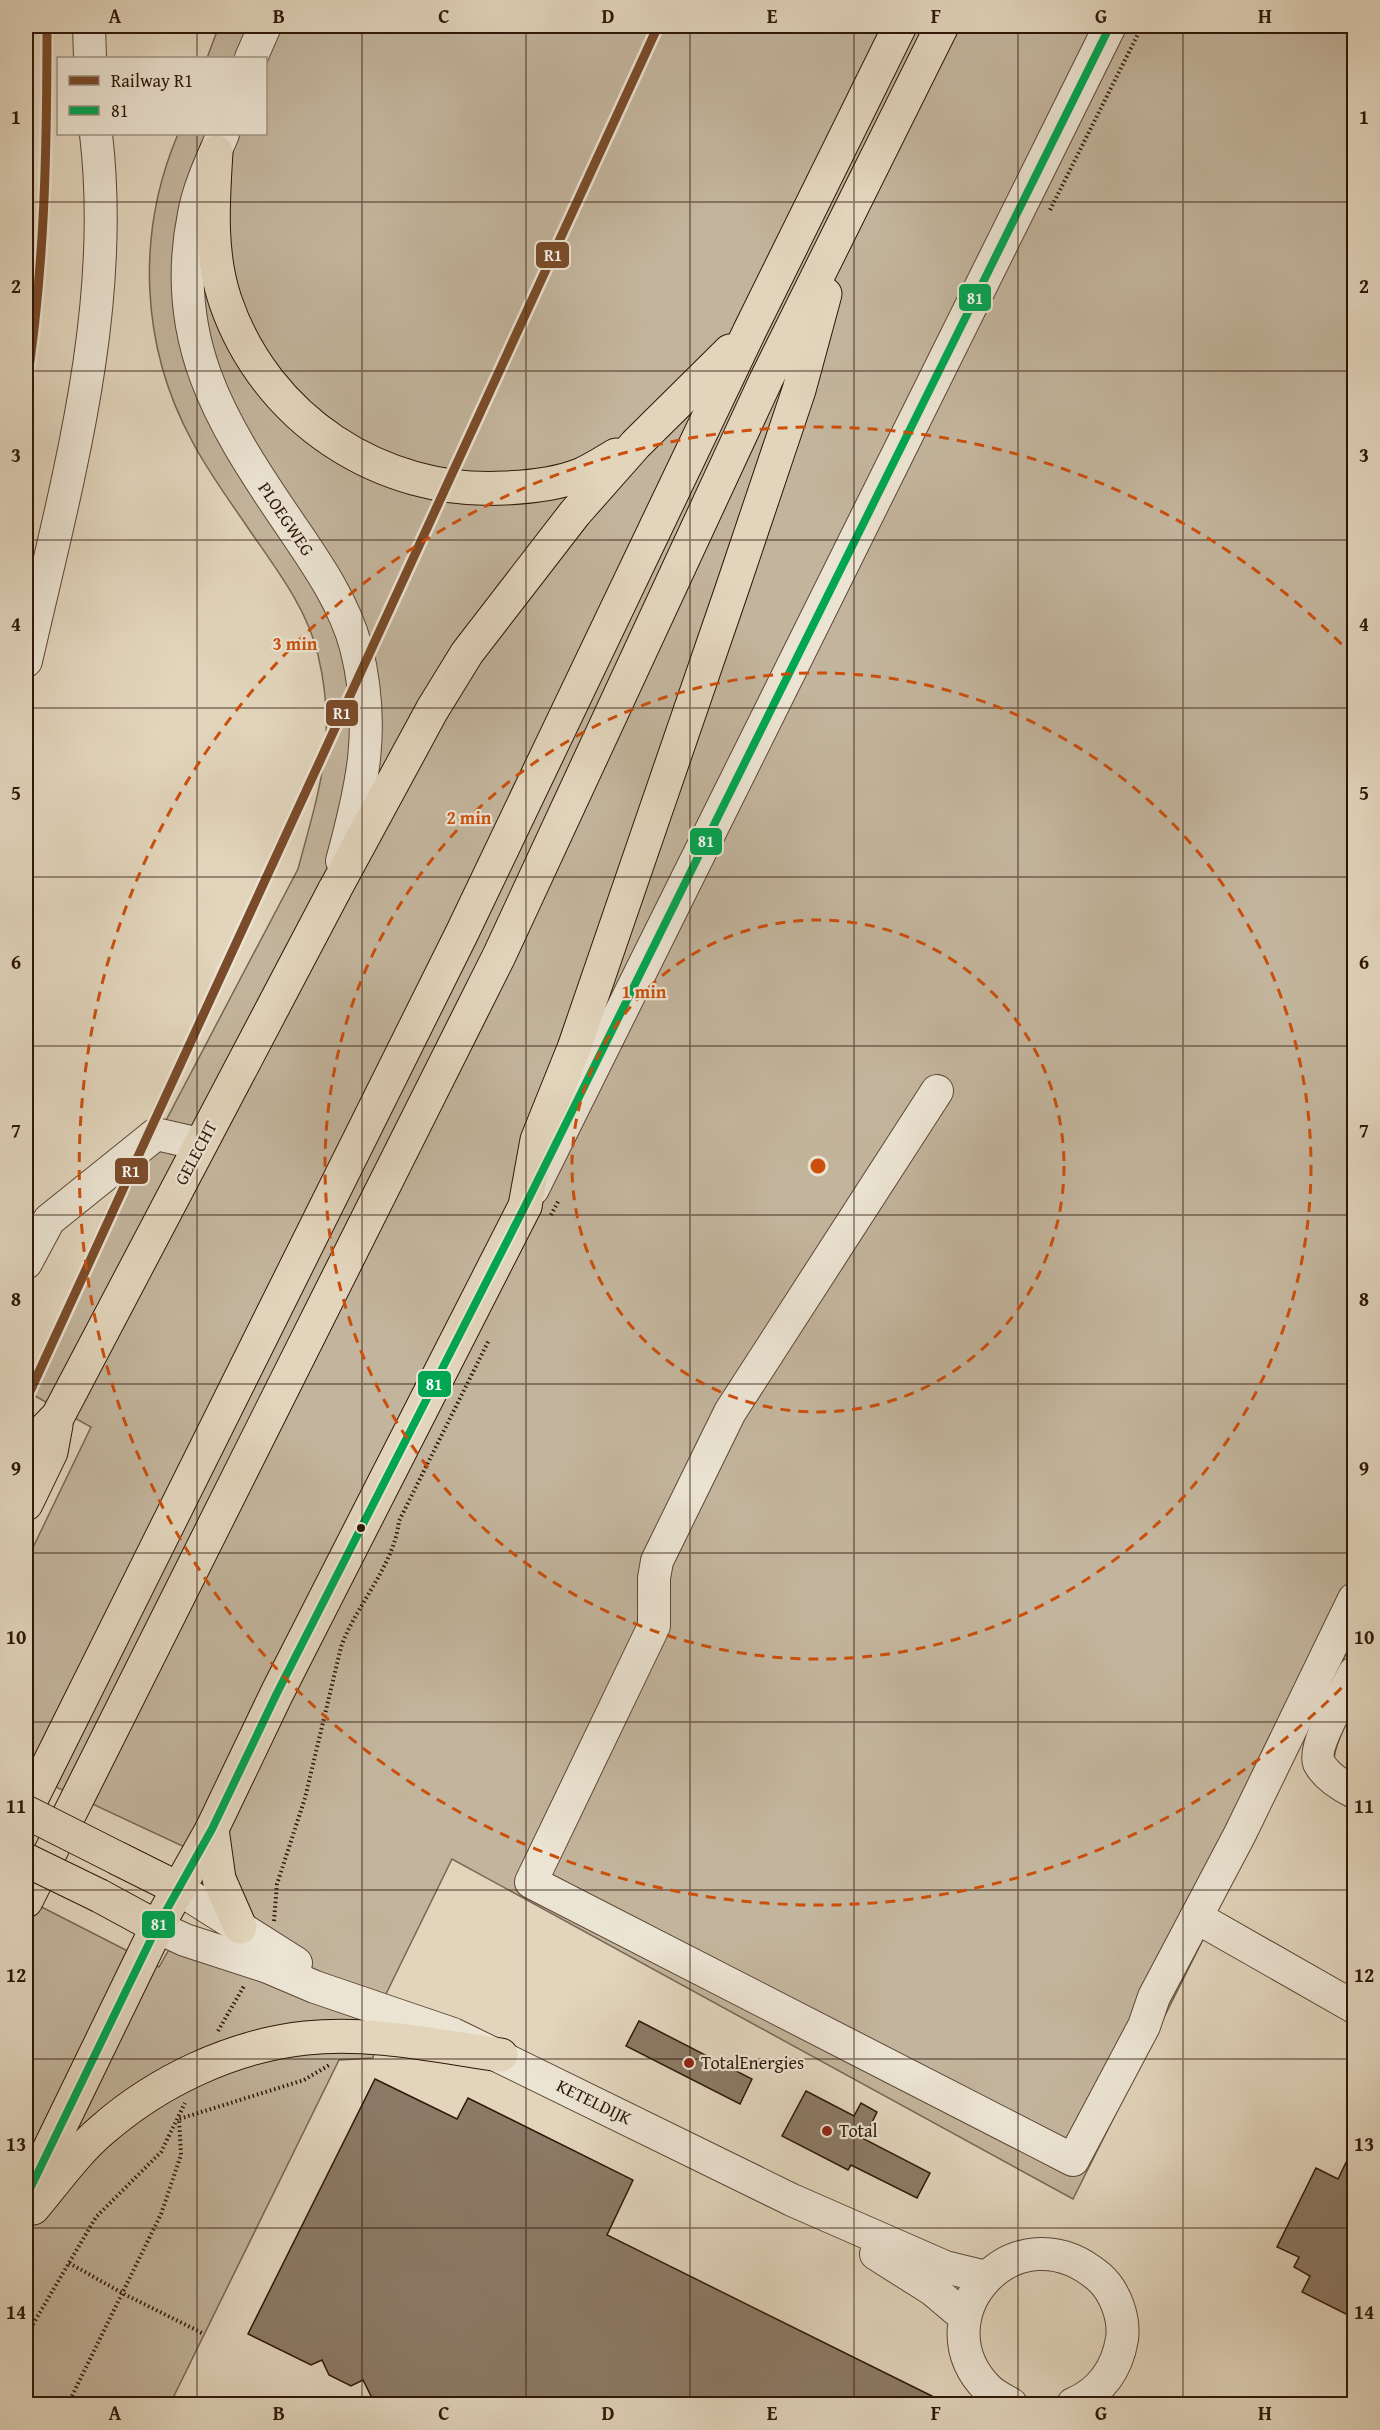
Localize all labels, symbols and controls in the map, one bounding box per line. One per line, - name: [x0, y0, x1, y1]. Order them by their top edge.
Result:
- text: A: [109, 1, 122, 30]
- text: B: [273, 1, 285, 30]
- text: C: [438, 1, 450, 30]
- text: D: [601, 1, 615, 30]
- text: E: [767, 1, 778, 30]
- text: F: [931, 1, 941, 30]
- text: G: [1095, 1, 1107, 30]
- text: H: [1258, 1, 1272, 30]
- legend: [57, 57, 267, 135]
- text: Railway R1: [111, 67, 193, 94]
- text: 81: [111, 97, 128, 124]
- text: 1: [11, 102, 21, 131]
- text: 1: [1359, 102, 1369, 131]
- line badge: R1: [535, 241, 570, 269]
- text: R1: [544, 243, 562, 267]
- text: 2: [11, 271, 21, 300]
- text: 2: [1359, 271, 1369, 300]
- line badge: 81: [958, 283, 992, 312]
- text: 81: [967, 286, 983, 310]
- text: 3: [11, 440, 21, 469]
- text: 3: [1359, 440, 1369, 469]
- street label: PLOEGWEG: [252, 476, 321, 561]
- text: 4: [11, 609, 21, 638]
- text: 4: [1359, 609, 1369, 638]
- text: 3 min: [273, 630, 318, 657]
- line badge: R1: [325, 699, 359, 727]
- text: R1: [333, 701, 351, 725]
- text: 5: [11, 778, 21, 807]
- text: 5: [1359, 778, 1369, 807]
- text: 2 min: [447, 804, 492, 831]
- line badge: 81: [689, 827, 723, 856]
- text: 81: [698, 829, 714, 853]
- text: 6: [11, 947, 21, 976]
- text: 6: [1359, 947, 1369, 976]
- text: 1 min: [622, 978, 667, 1005]
- text: 7: [11, 1115, 21, 1144]
- text: 7: [1359, 1115, 1369, 1144]
- street label: GELECHT: [167, 1116, 224, 1190]
- centre of rings: [808, 1156, 828, 1176]
- line badge: R1: [114, 1157, 149, 1185]
- text: R1: [122, 1159, 140, 1183]
- text: 8: [11, 1284, 21, 1313]
- text: 8: [1359, 1284, 1369, 1313]
- line badge: 81: [417, 1370, 452, 1398]
- text: 81: [426, 1372, 442, 1396]
- text: 9: [11, 1453, 21, 1482]
- text: 9: [1359, 1453, 1369, 1482]
- unlabelled marker: [355, 1522, 367, 1534]
- text: 10: [6, 1622, 26, 1651]
- text: 10: [1354, 1622, 1374, 1651]
- text: 11: [6, 1791, 26, 1820]
- text: 11: [1354, 1791, 1374, 1820]
- line badge: 81: [141, 1910, 176, 1939]
- text: 81: [151, 1912, 167, 1936]
- text: 12: [6, 1960, 26, 1989]
- text: 12: [1354, 1960, 1374, 1989]
- place label: TotalEnergies: [701, 2049, 804, 2076]
- marker: TotalEnergies: [682, 2056, 696, 2070]
- street label: KETELDIJK: [552, 2072, 637, 2131]
- place label: Total: [839, 2117, 878, 2144]
- marker: Total: [820, 2124, 834, 2138]
- text: 13: [6, 2129, 26, 2158]
- text: 13: [1354, 2129, 1374, 2158]
- text: 14: [6, 2297, 26, 2326]
- text: 14: [1354, 2297, 1374, 2326]
- text: A: [109, 2398, 122, 2427]
- text: B: [273, 2398, 285, 2427]
- text: C: [438, 2398, 450, 2427]
- text: D: [601, 2398, 615, 2427]
- text: E: [767, 2398, 778, 2427]
- text: F: [931, 2398, 941, 2427]
- text: G: [1095, 2398, 1107, 2427]
- text: H: [1258, 2398, 1272, 2427]

